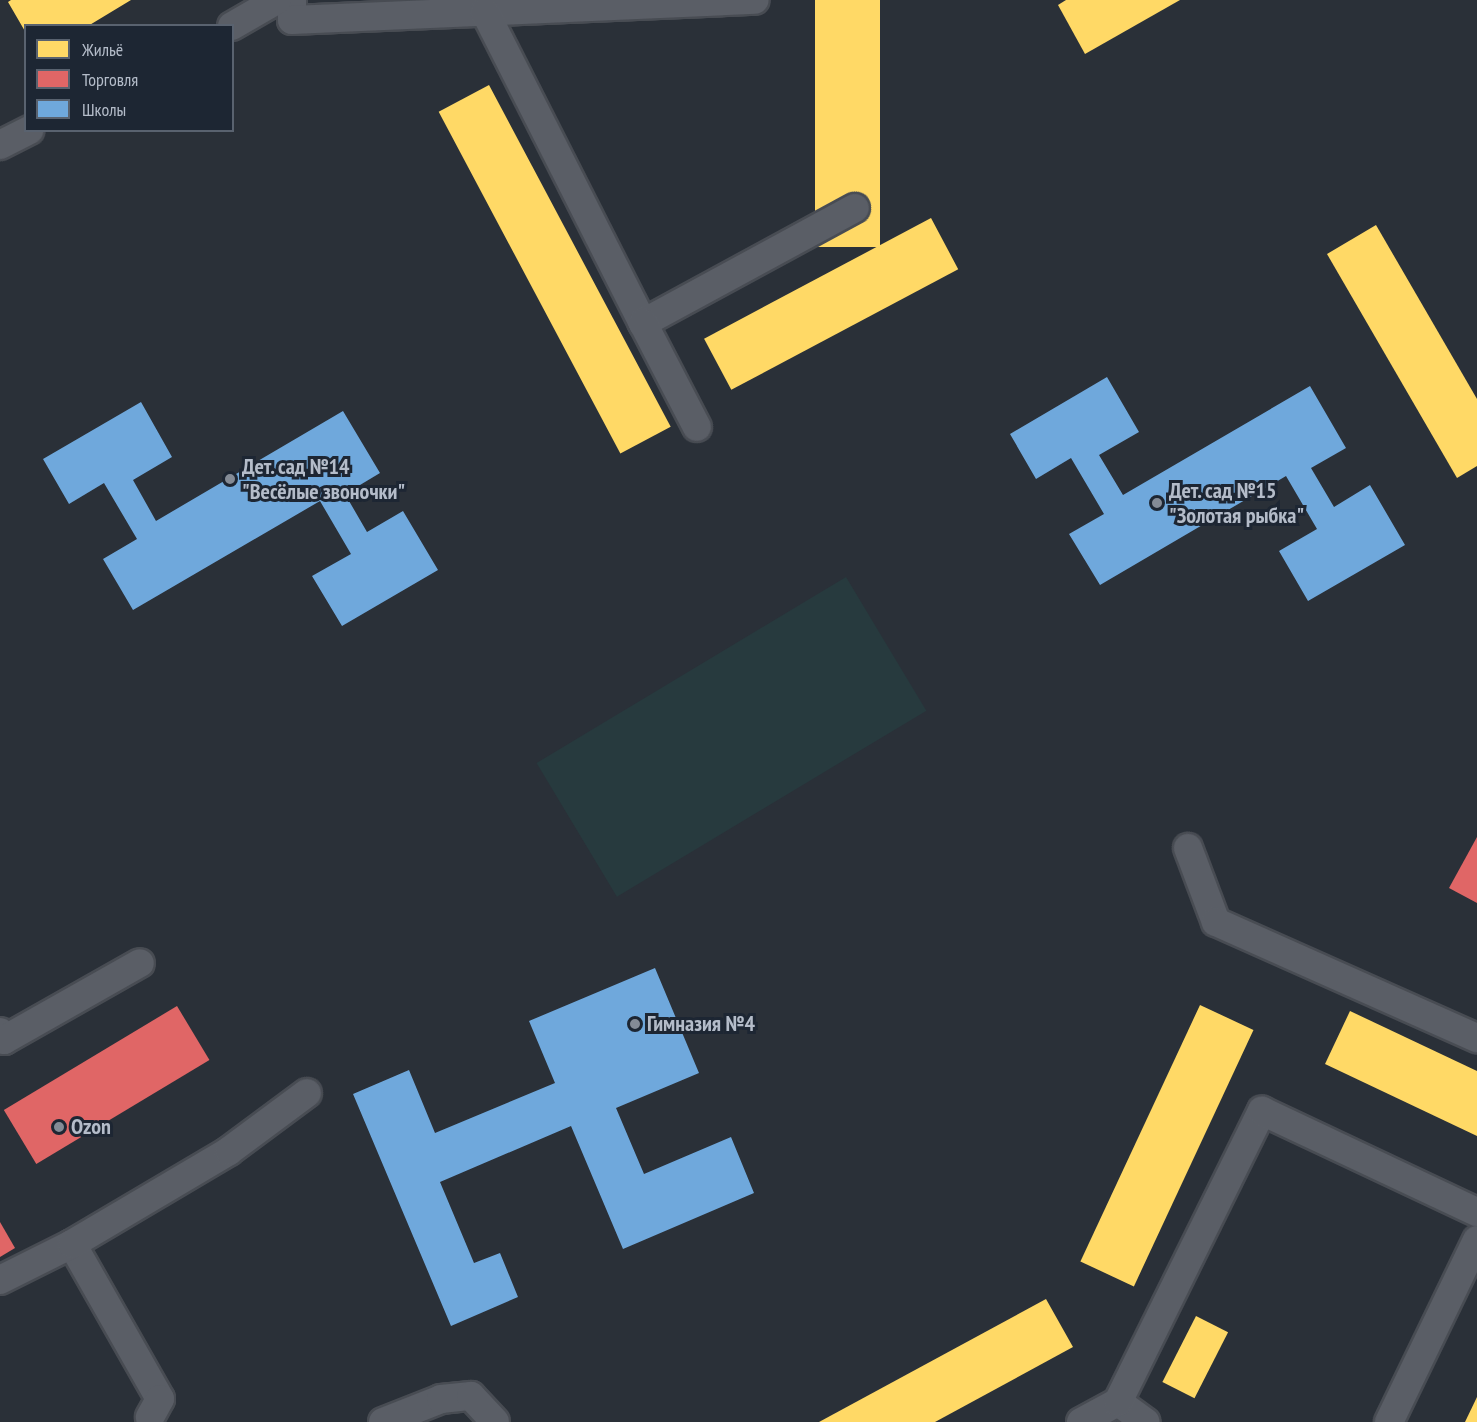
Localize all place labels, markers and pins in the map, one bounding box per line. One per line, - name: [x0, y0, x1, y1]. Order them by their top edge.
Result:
- place label: Дет. сад №14 "Весёлые звоночки": [242, 453, 405, 505]
- marker: Дет. сад №14 "Весёлые звоночки": [223, 472, 237, 486]
- place label: Дет. сад №15 "Золотая рыбка": [1169, 477, 1304, 528]
- marker: Дет. сад №15 "Золотая рыбка": [1150, 496, 1164, 510]
- place label: Гимназия №4: [647, 1011, 755, 1037]
- marker: Гимназия №4: [628, 1017, 642, 1031]
- place label: Ozon: [71, 1114, 111, 1140]
- marker: Ozon: [52, 1120, 66, 1134]

